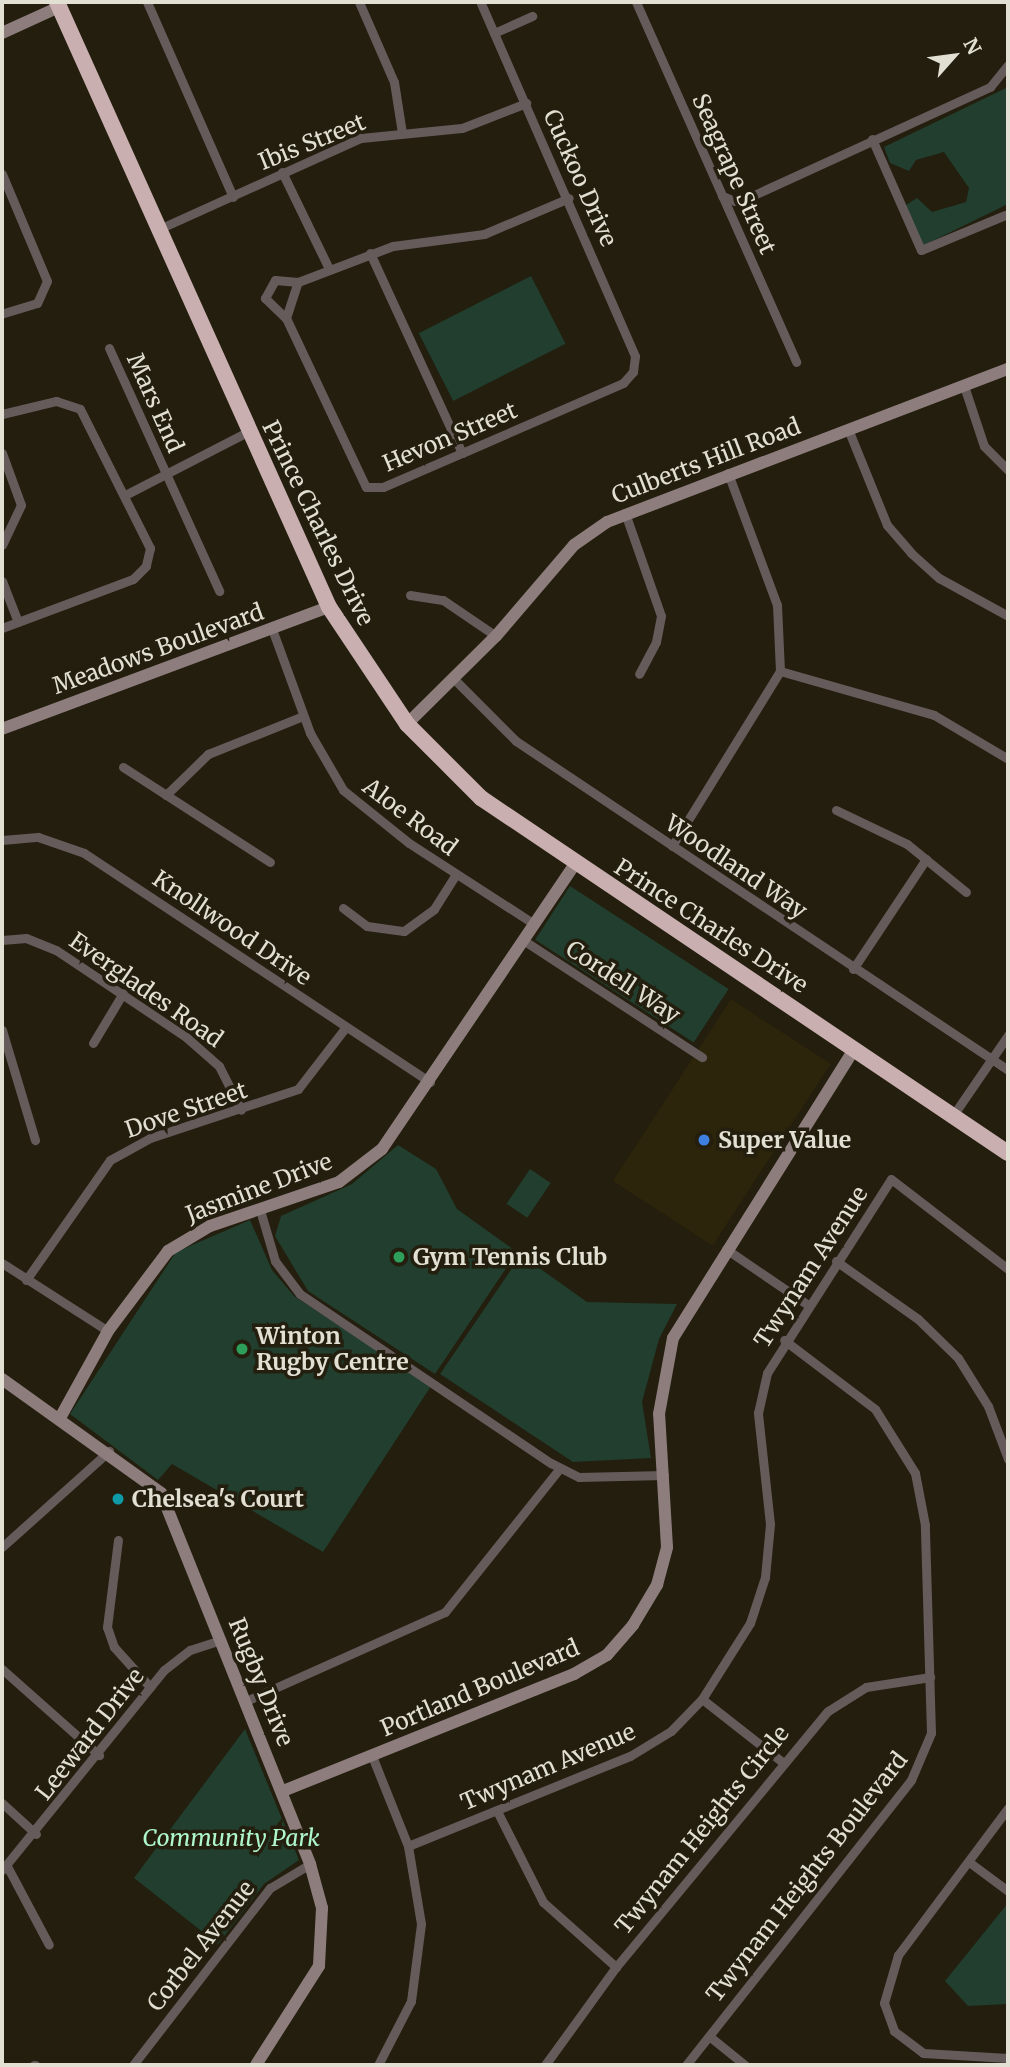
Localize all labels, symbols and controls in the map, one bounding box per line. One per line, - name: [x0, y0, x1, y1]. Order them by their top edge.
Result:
- north arrow: [919, 21, 989, 91]
- text: N: [958, 34, 987, 58]
- street label: Seagrape Street: [686, 90, 782, 258]
- street label: Cuckoo Drive: [537, 105, 623, 251]
- street label: Ibis Street: [255, 108, 369, 176]
- street label: Mars End: [121, 349, 189, 457]
- street label: Hevon Street: [379, 396, 521, 478]
- street label: Culberts Hill Road: [608, 412, 804, 510]
- street label: Prince Charles Drive: [256, 416, 380, 630]
- street label: Meadows Boulevard: [49, 598, 267, 700]
- street label: Aloe Road: [357, 773, 463, 861]
- street label: Woodland Way: [660, 809, 812, 925]
- street label: Prince Charles Drive: [609, 853, 813, 999]
- street label: Knollwood Drive: [147, 865, 317, 991]
- street label: Everglades Road: [64, 927, 228, 1053]
- street label: Cordell Way: [561, 935, 685, 1029]
- street label: Dove Street: [121, 1076, 251, 1144]
- place label: Super Value: [718, 1126, 851, 1154]
- marker: Super Value: [696, 1132, 712, 1148]
- street label: Jasmine Drive: [182, 1148, 336, 1228]
- street label: Twynam Avenue: [749, 1181, 873, 1353]
- place label: Gym Tennis Club: [413, 1243, 607, 1271]
- marker: Gym Tennis Club: [391, 1249, 407, 1265]
- place label: Winton Rugby Centre: [256, 1322, 409, 1376]
- marker: Winton Rugby Centre: [234, 1341, 250, 1357]
- place label: Chelsea's Court: [132, 1485, 304, 1513]
- marker: Chelsea's Court: [110, 1491, 126, 1507]
- street label: Rugby Drive: [223, 1614, 299, 1750]
- street label: Portland Boulevard: [377, 1634, 583, 1742]
- street label: Leeward Drive: [30, 1663, 150, 1805]
- street label: Twynam Avenue: [457, 1718, 639, 1816]
- street label: Twynam Heights Circle: [609, 1720, 795, 1940]
- street label: Twynam Heights Boulevard: [701, 1747, 913, 2007]
- park label: Community Park: [142, 1824, 320, 1852]
- street label: Corbel Avenue: [142, 1875, 260, 2017]

